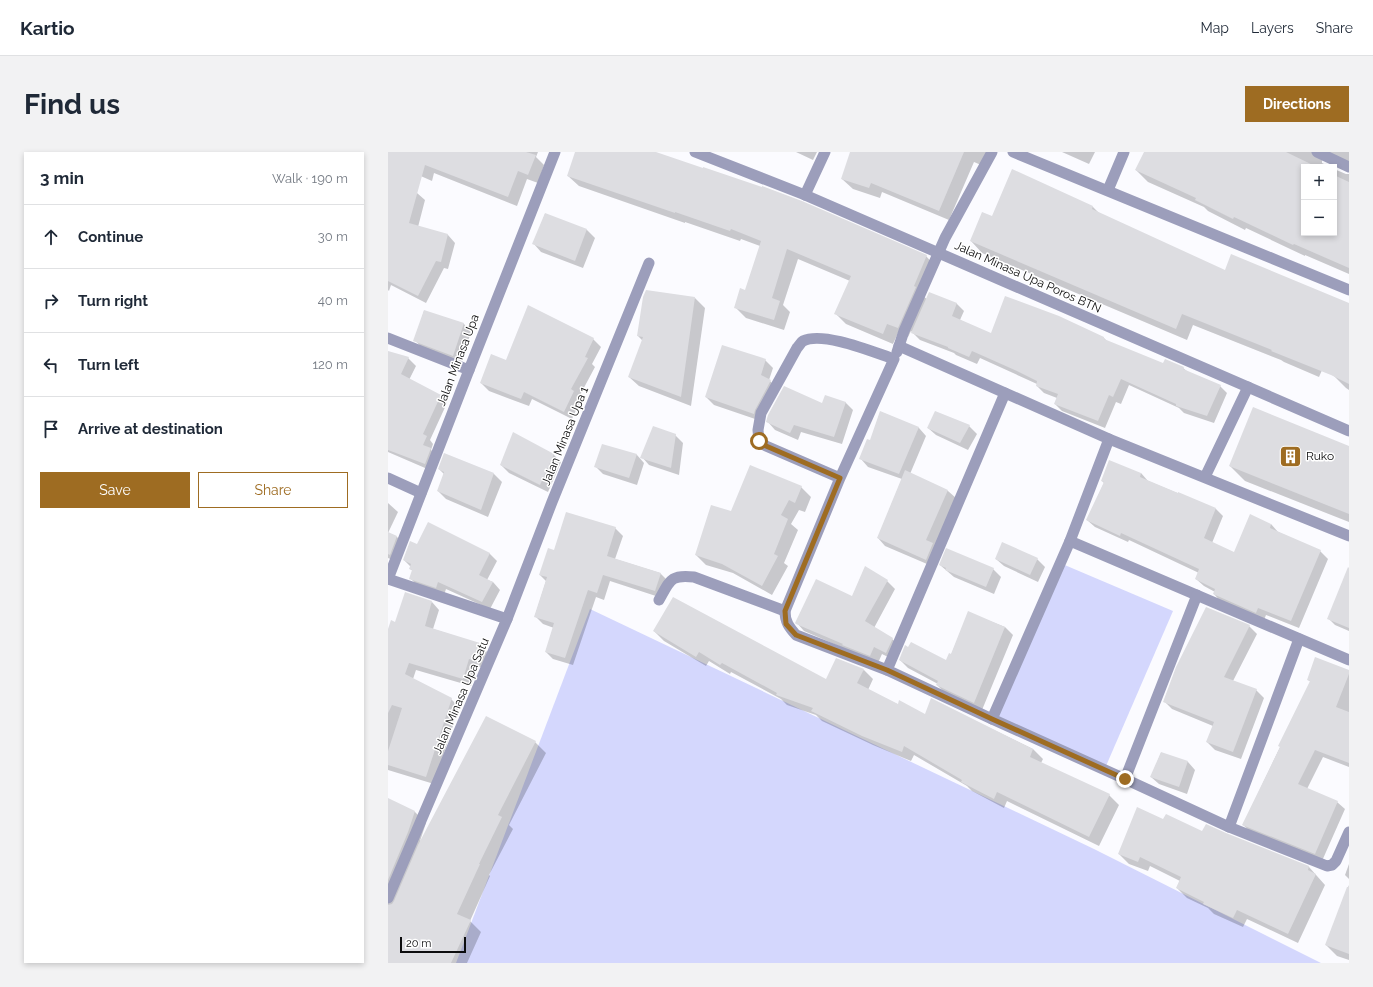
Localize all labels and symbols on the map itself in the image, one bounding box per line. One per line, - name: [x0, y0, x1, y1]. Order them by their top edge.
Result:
- street label: Jalan Minasa Upa Poros BTN: [952, 238, 1104, 316]
- street label: Jalan Minasa Upa: [434, 312, 482, 408]
- street label: Jalan Minasa Upa 1: [539, 385, 591, 487]
- route start: [750, 432, 768, 450]
- building icon: Ruko: [1278, 443, 1304, 469]
- place label: Ruko: [1306, 449, 1334, 463]
- street label: Jalan Minasa Upa Satu: [430, 636, 492, 756]
- route end: [1116, 770, 1134, 788]
- scale bar: [400, 935, 466, 954]

